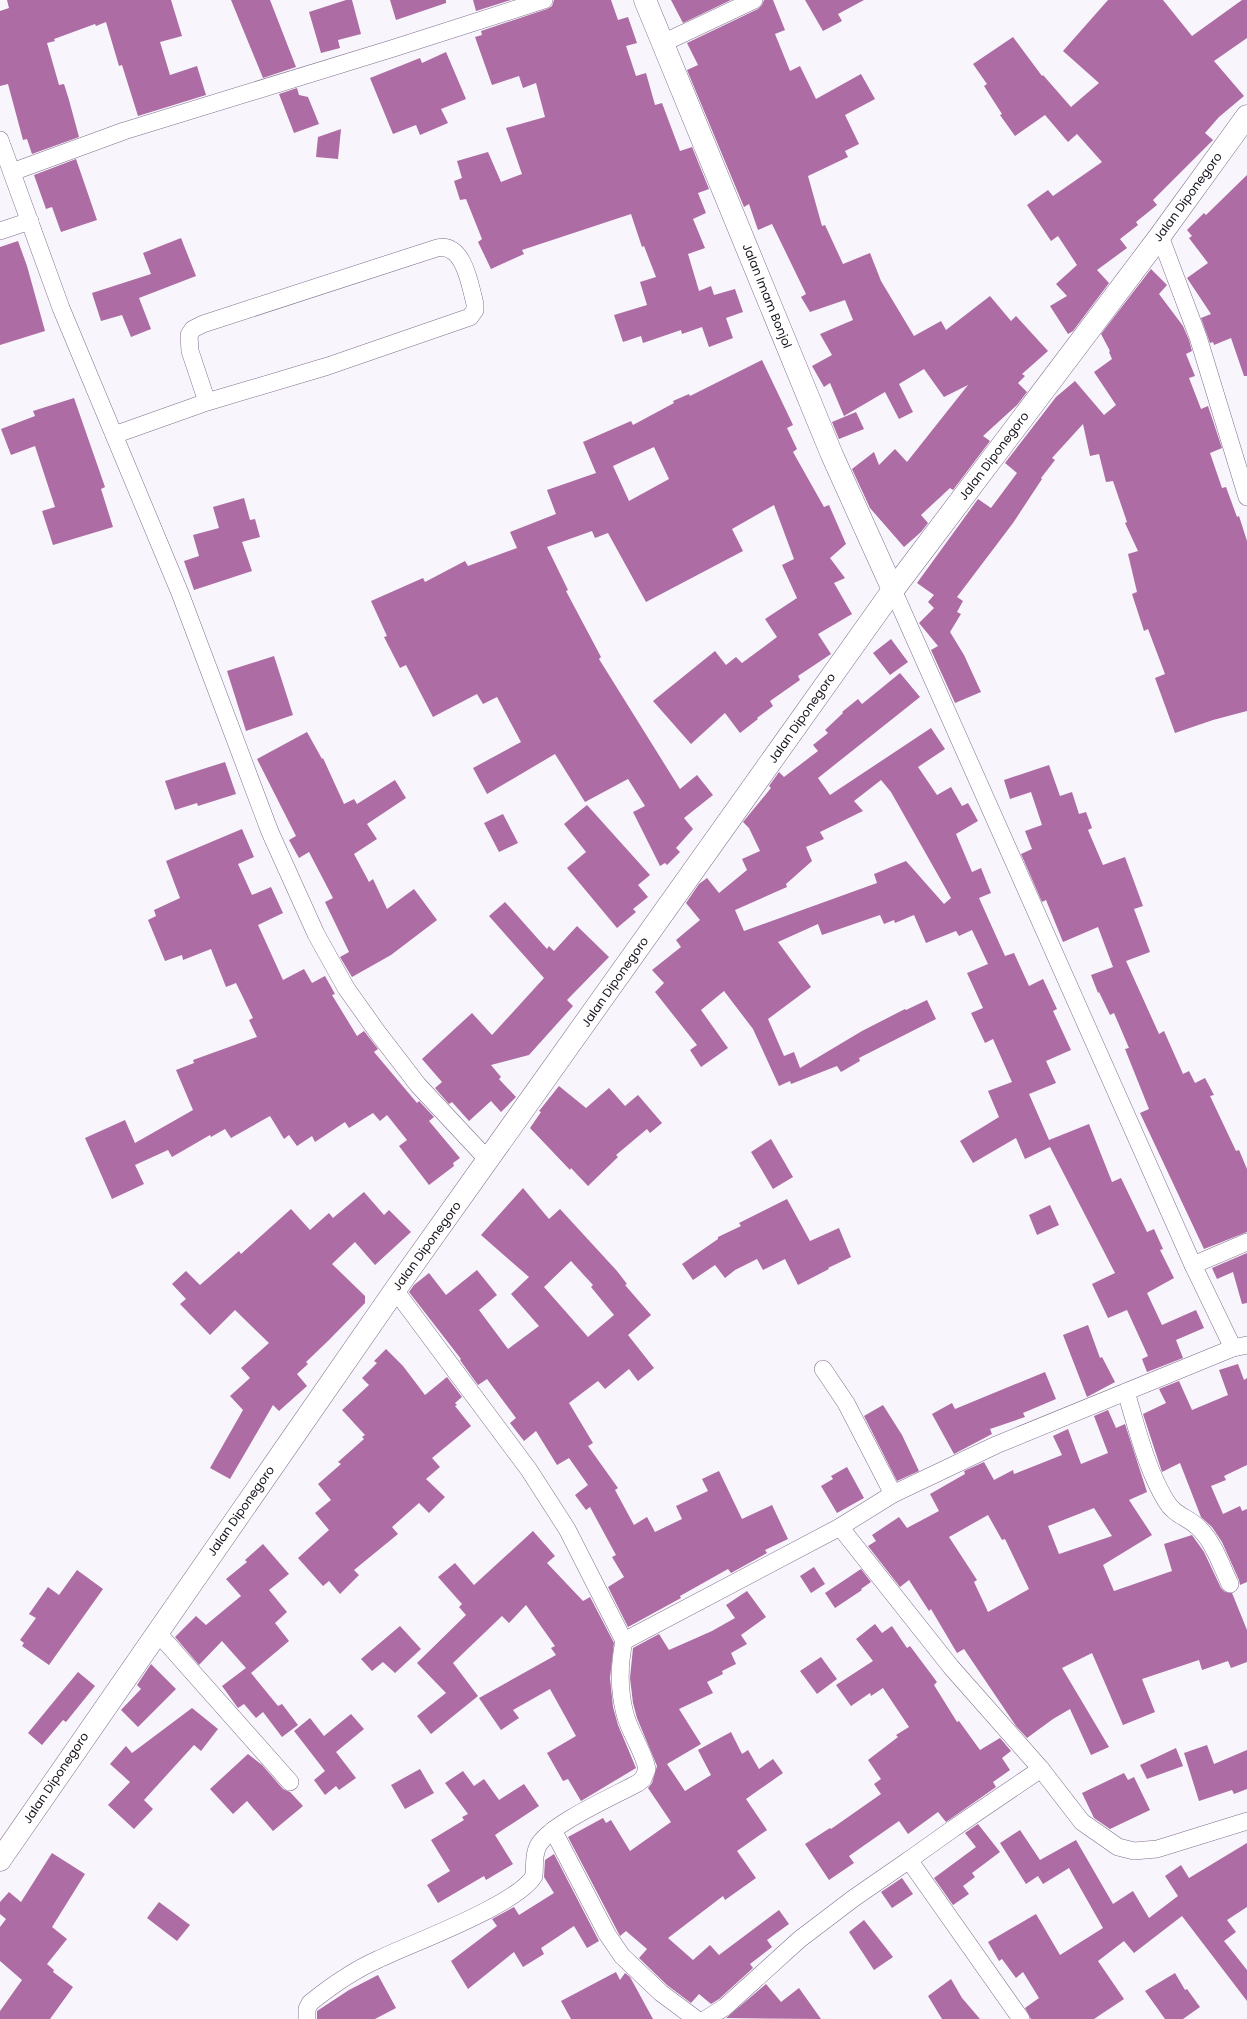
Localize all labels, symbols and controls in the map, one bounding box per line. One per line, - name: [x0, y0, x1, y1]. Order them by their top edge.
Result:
- street label: Jalan Diponegoro: [1149, 148, 1226, 245]
- street label: Jalan Imam Bonjol: [739, 241, 796, 351]
- street label: Jalan Diponegoro: [955, 408, 1033, 503]
- street label: Jalan Diponegoro: [764, 669, 839, 766]
- street label: Jalan Diponegoro: [577, 933, 652, 1030]
- street label: Jalan Diponegoro: [388, 1197, 465, 1294]
- street label: Jalan Diponegoro: [203, 1462, 278, 1559]
- street label: Jalan Diponegoro: [19, 1728, 93, 1827]

